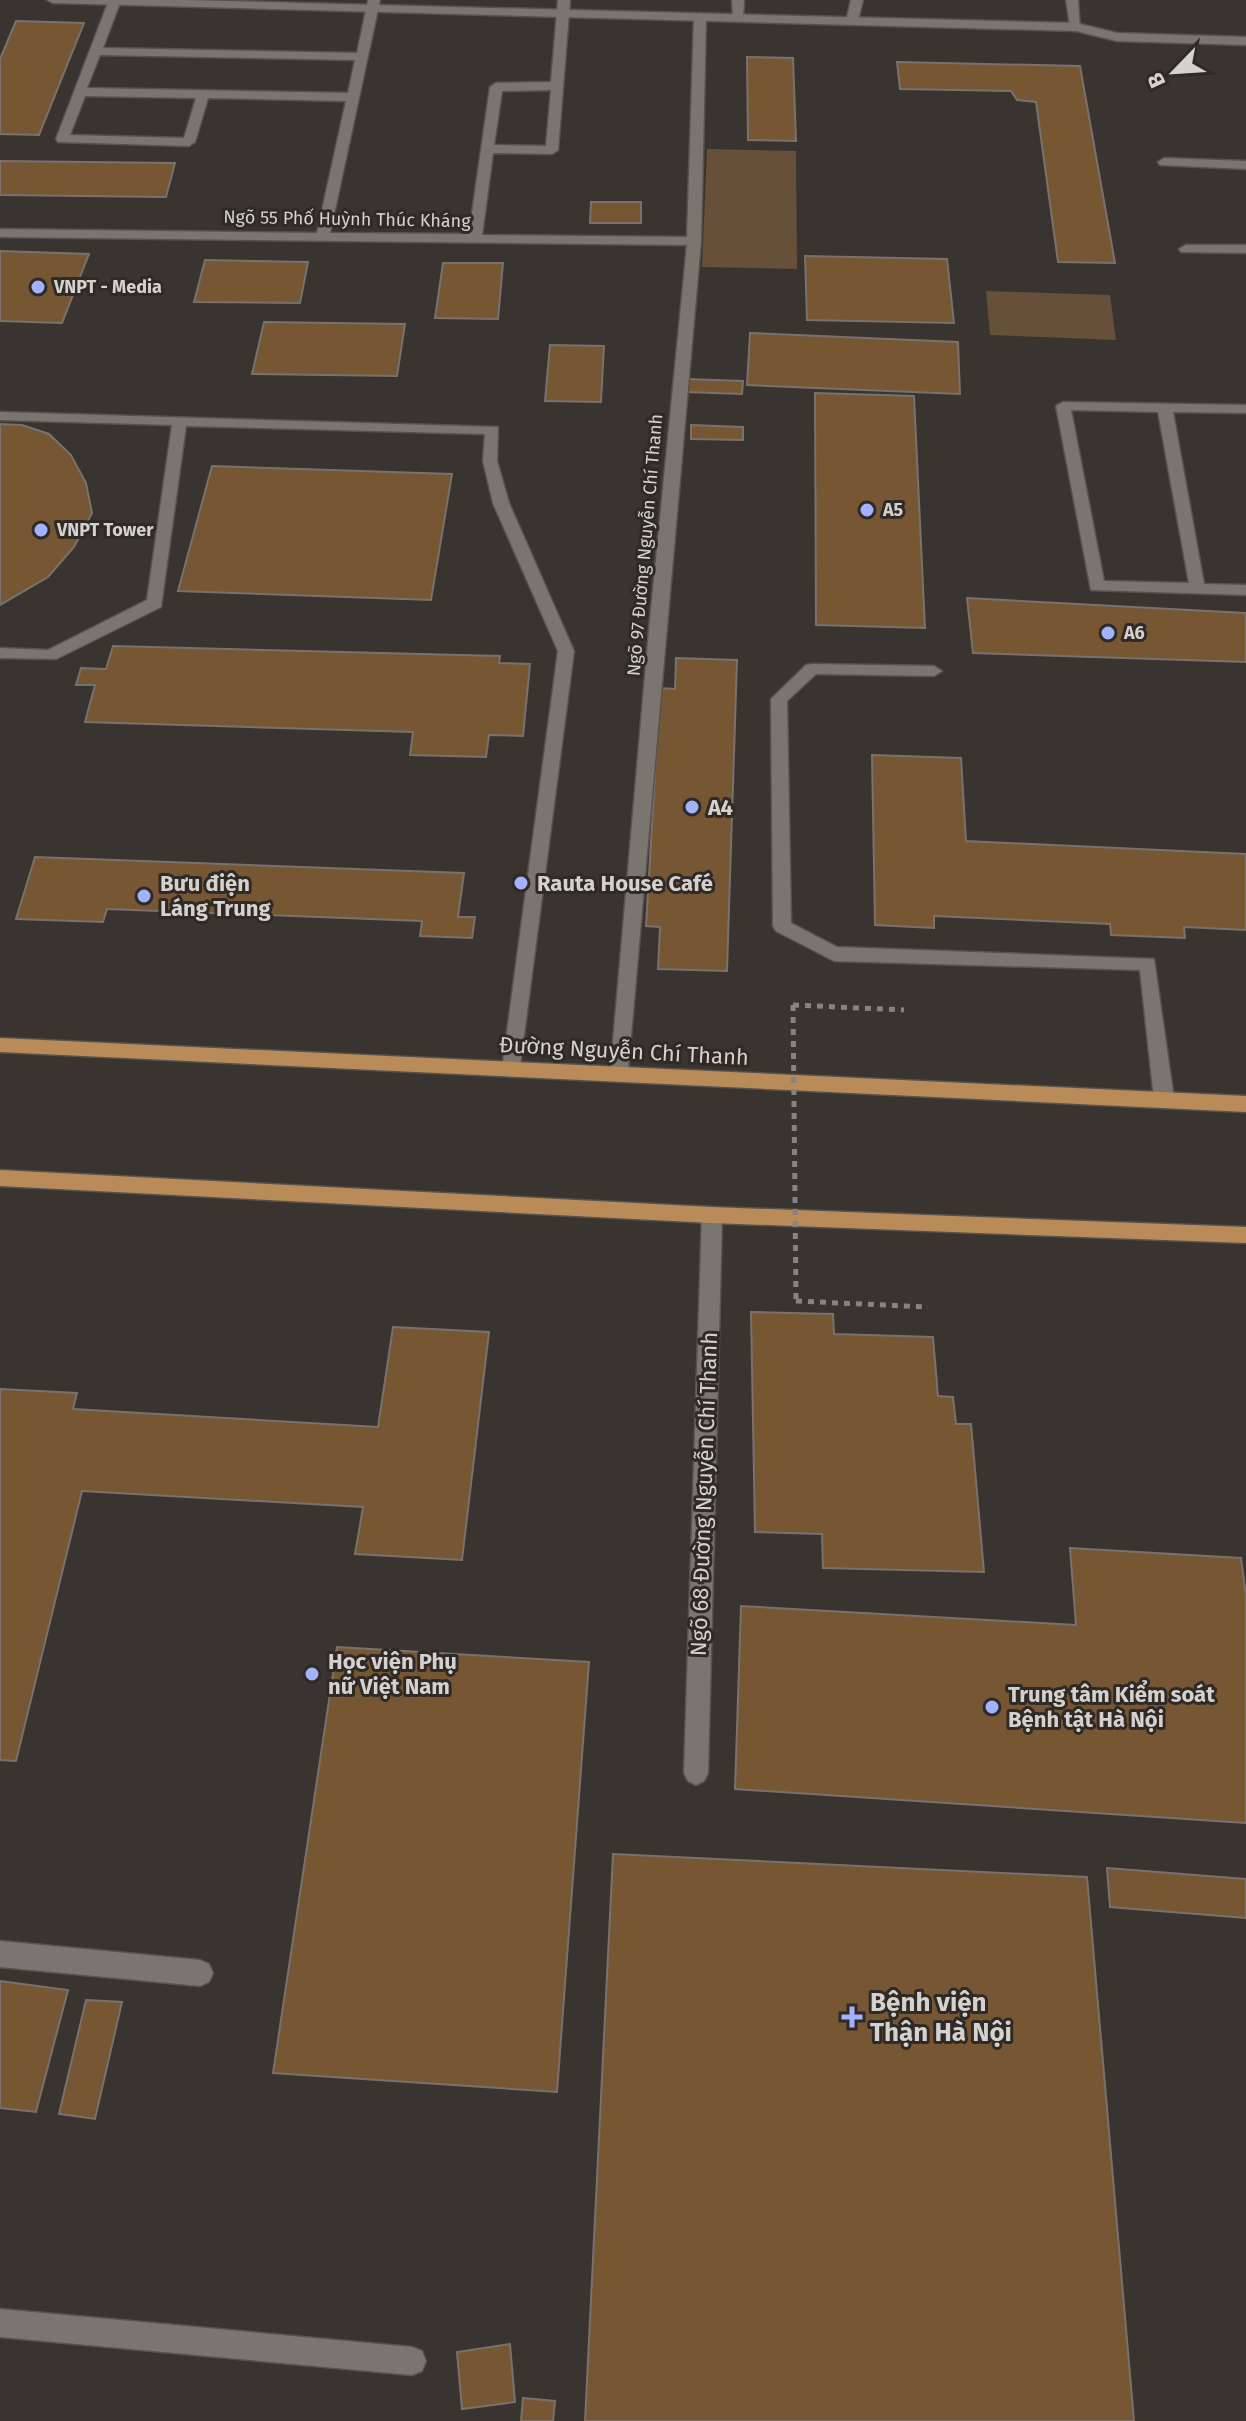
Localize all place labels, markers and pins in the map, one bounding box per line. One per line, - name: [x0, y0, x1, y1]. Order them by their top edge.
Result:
- place label: VNPT - Media: [53, 276, 162, 298]
- marker: VNPT - Media: [29, 278, 47, 296]
- place label: A5: [882, 499, 904, 521]
- marker: A5: [858, 501, 876, 519]
- place label: VNPT Tower: [56, 519, 154, 541]
- marker: VNPT Tower: [32, 521, 50, 539]
- place label: A6: [1123, 622, 1145, 644]
- marker: A6: [1099, 624, 1117, 642]
- place label: A4: [707, 794, 733, 821]
- marker: A4: [683, 798, 701, 816]
- place label: Bưu điện Láng Trung: [160, 870, 271, 922]
- place label: Rauta House Café: [537, 870, 713, 897]
- marker: Rauta House Café: [512, 874, 530, 892]
- marker: Bưu điện Láng Trung: [135, 887, 153, 905]
- place label: Học viện Phụ nữ Việt Nam: [328, 1648, 457, 1700]
- marker: Học viện Phụ nữ Việt Nam: [303, 1665, 321, 1683]
- place label: Trung tâm Kiểm soát Bệnh tật Hà Nội: [1008, 1680, 1215, 1733]
- marker: Trung tâm Kiểm soát Bệnh tật Hà Nội: [983, 1698, 1001, 1716]
- place label: Bệnh viện Thận Hà Nội: [870, 1987, 1012, 2048]
- marker: Bệnh viện Thận Hà Nội: [841, 2006, 863, 2028]

